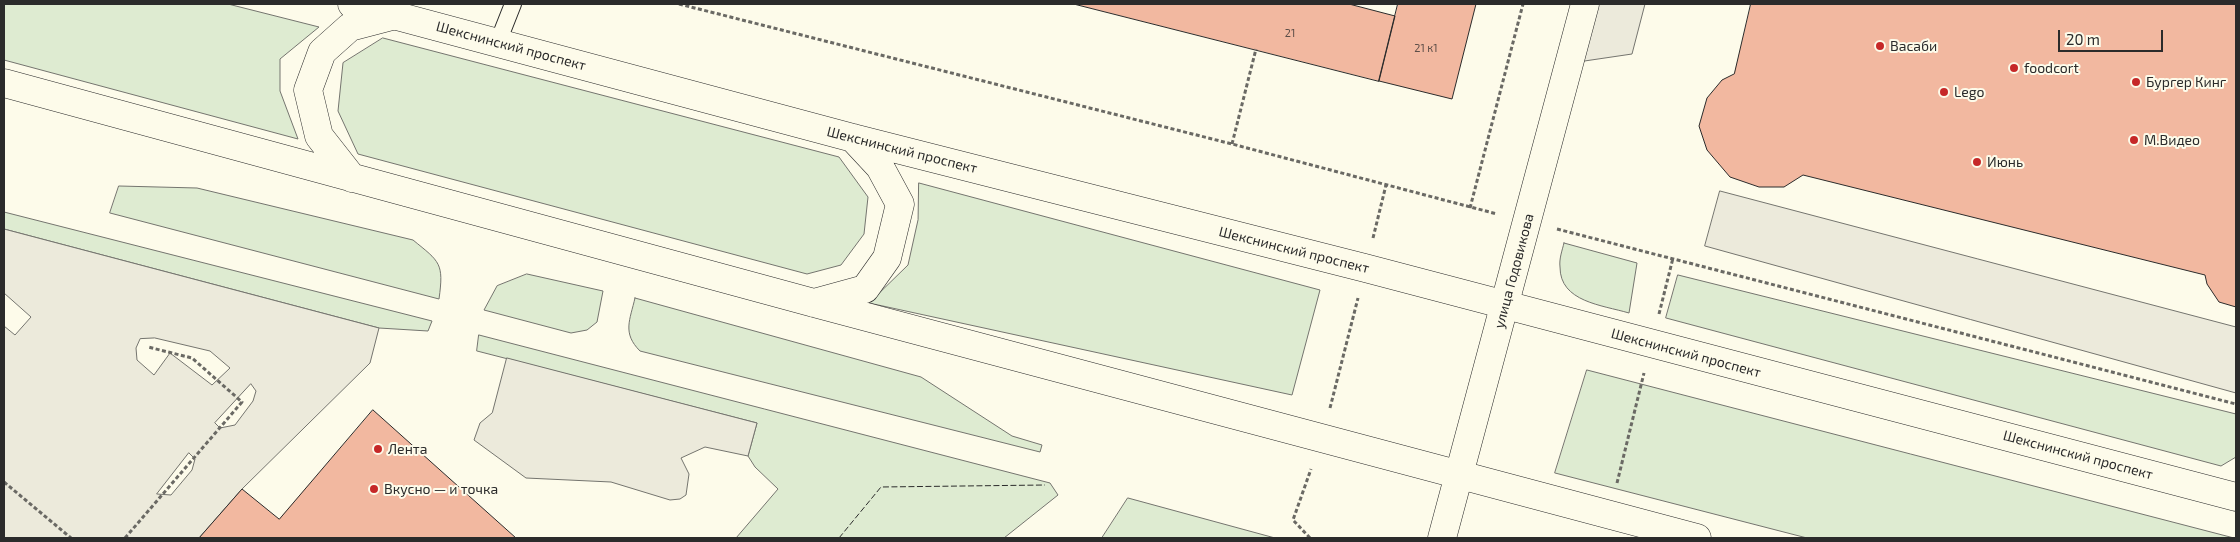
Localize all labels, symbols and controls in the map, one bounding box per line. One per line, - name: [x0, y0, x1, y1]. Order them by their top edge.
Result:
- street label: Шекснинский проспект: [434, 18, 588, 74]
- scale bar: [2060, 20, 2165, 52]
- house number: 21: [1285, 26, 1295, 40]
- text: 20 m: [2066, 30, 2100, 48]
- place label: Васаби: [1890, 38, 1937, 54]
- marker: Васаби: [1874, 40, 1886, 52]
- house number: 21 к1: [1414, 41, 1438, 55]
- place label: foodcort: [2024, 60, 2079, 76]
- marker: foodcort: [2008, 62, 2020, 74]
- place label: Бургер Кинг: [2146, 74, 2226, 90]
- marker: Бургер Кинг: [2130, 76, 2142, 88]
- place label: Lego: [1954, 84, 1984, 100]
- marker: Lego: [1938, 86, 1950, 98]
- street label: Шекснинский проспект: [825, 123, 979, 177]
- place label: М.Видео: [2144, 132, 2200, 148]
- marker: М.Видео: [2128, 134, 2140, 146]
- place label: Июнь: [1987, 154, 2023, 170]
- marker: Июнь: [1971, 156, 1983, 168]
- street label: улица Годовикова: [1491, 212, 1537, 330]
- street label: Шекснинский проспект: [1217, 223, 1371, 277]
- street label: Шекснинский проспект: [1609, 325, 1763, 381]
- street label: Шекснинский проспект: [2001, 427, 2155, 483]
- place label: Лента: [388, 441, 427, 457]
- marker: Лента: [372, 443, 384, 455]
- place label: Вкусно — и точка: [384, 481, 498, 497]
- marker: Вкусно — и точка: [368, 483, 380, 495]

